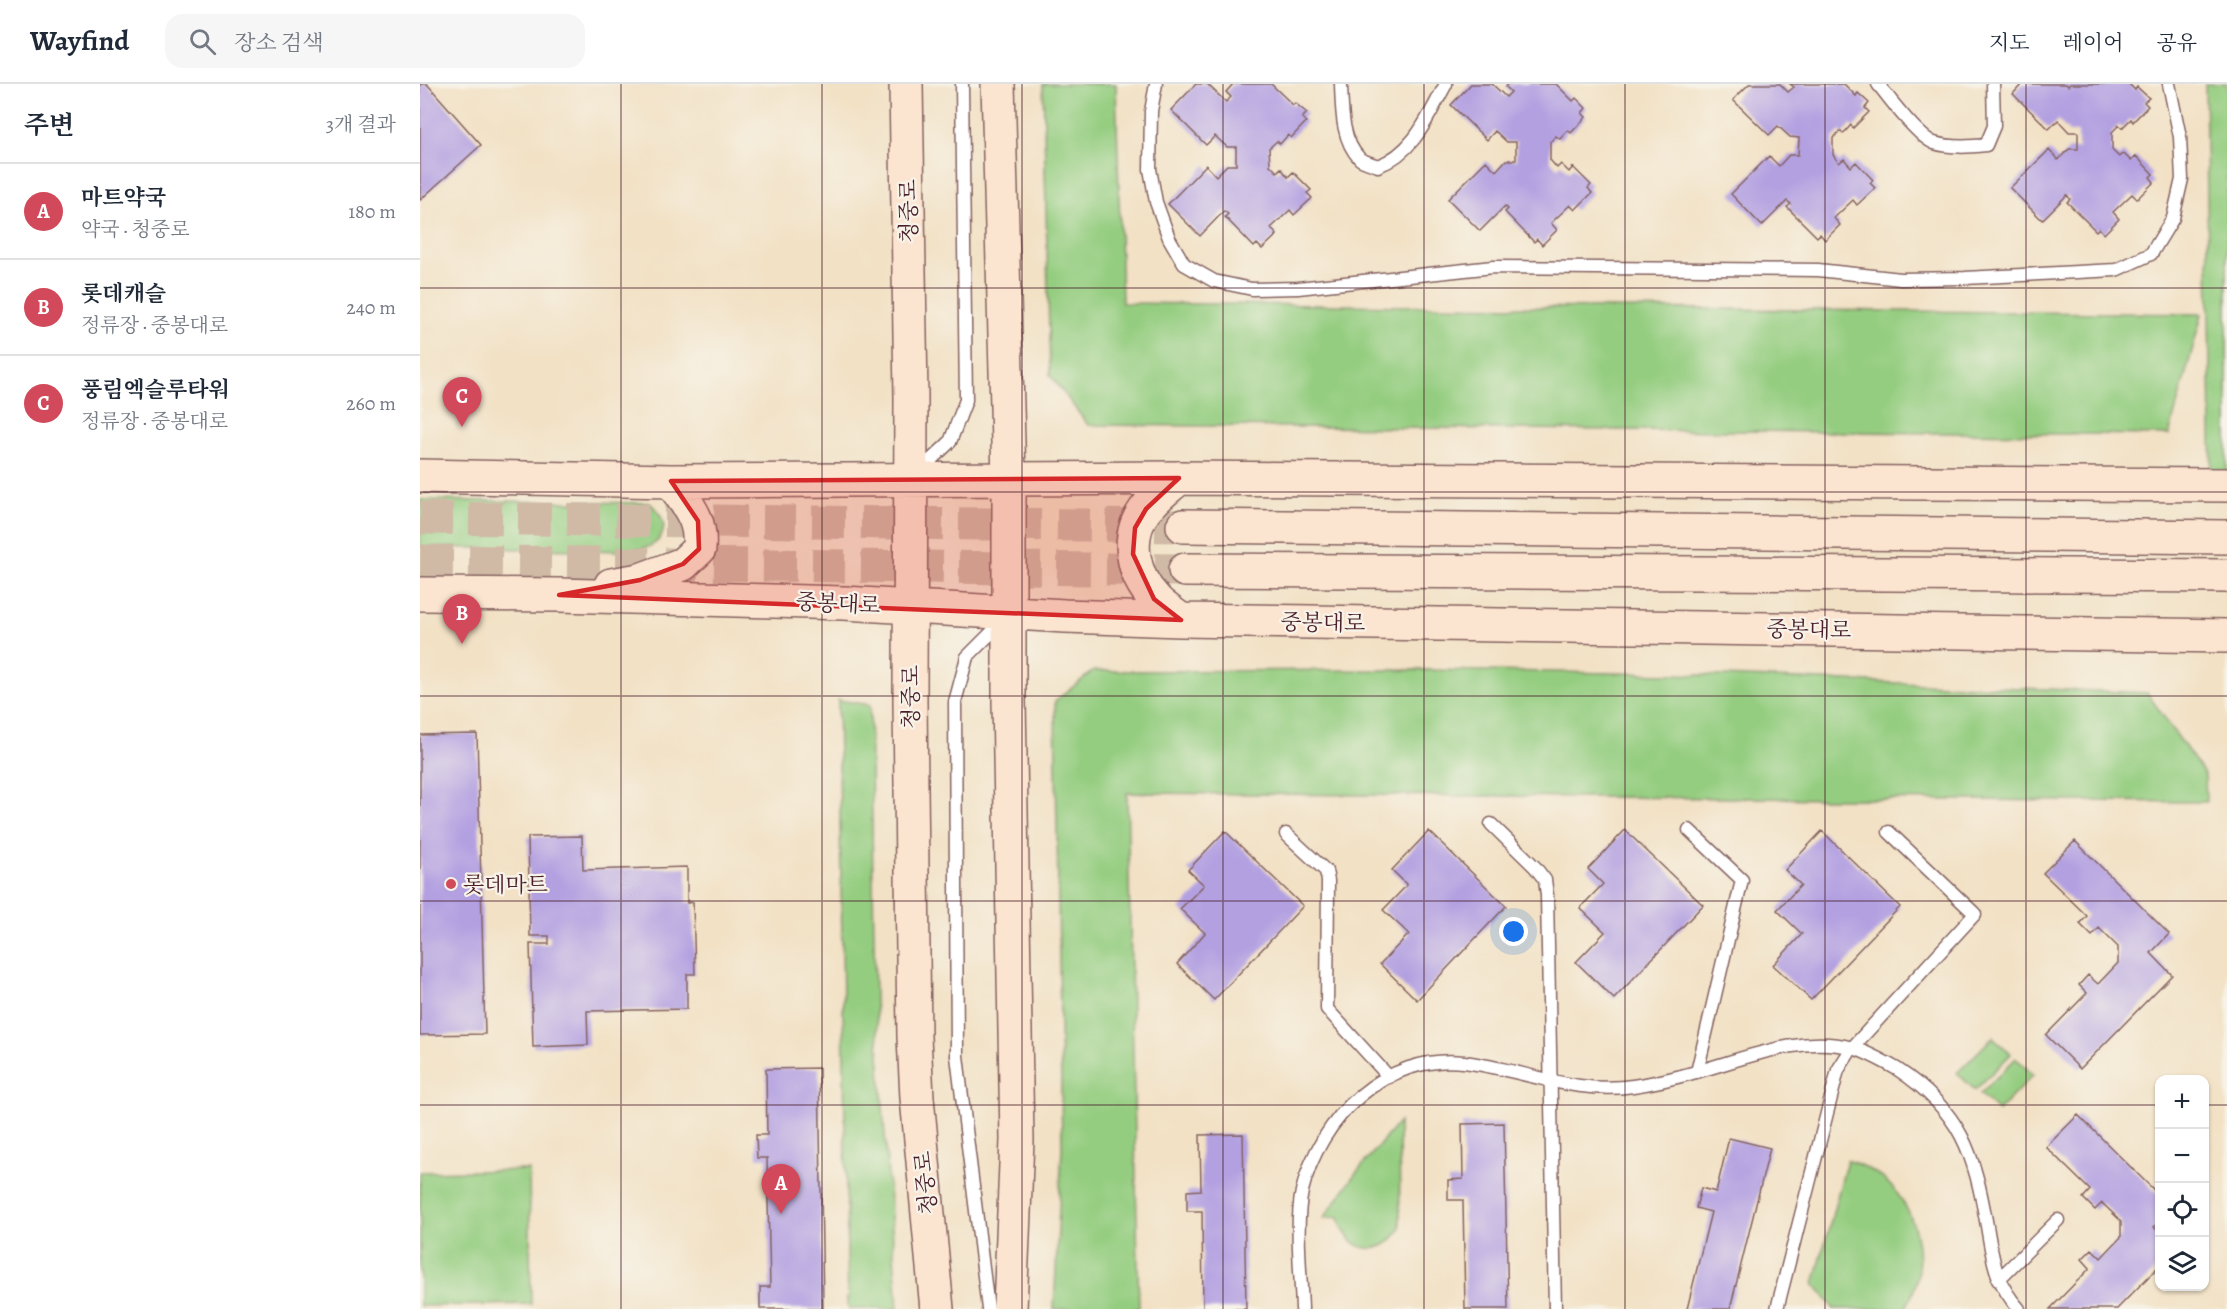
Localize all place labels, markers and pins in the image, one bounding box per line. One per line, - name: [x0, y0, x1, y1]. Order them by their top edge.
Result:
- pin: C: [442, 378, 482, 427]
- pin: B: [442, 594, 482, 644]
- place label: 롯데마트: [463, 870, 548, 900]
- marker: 롯데마트: [444, 877, 458, 891]
- pin: A: [762, 1164, 800, 1214]

